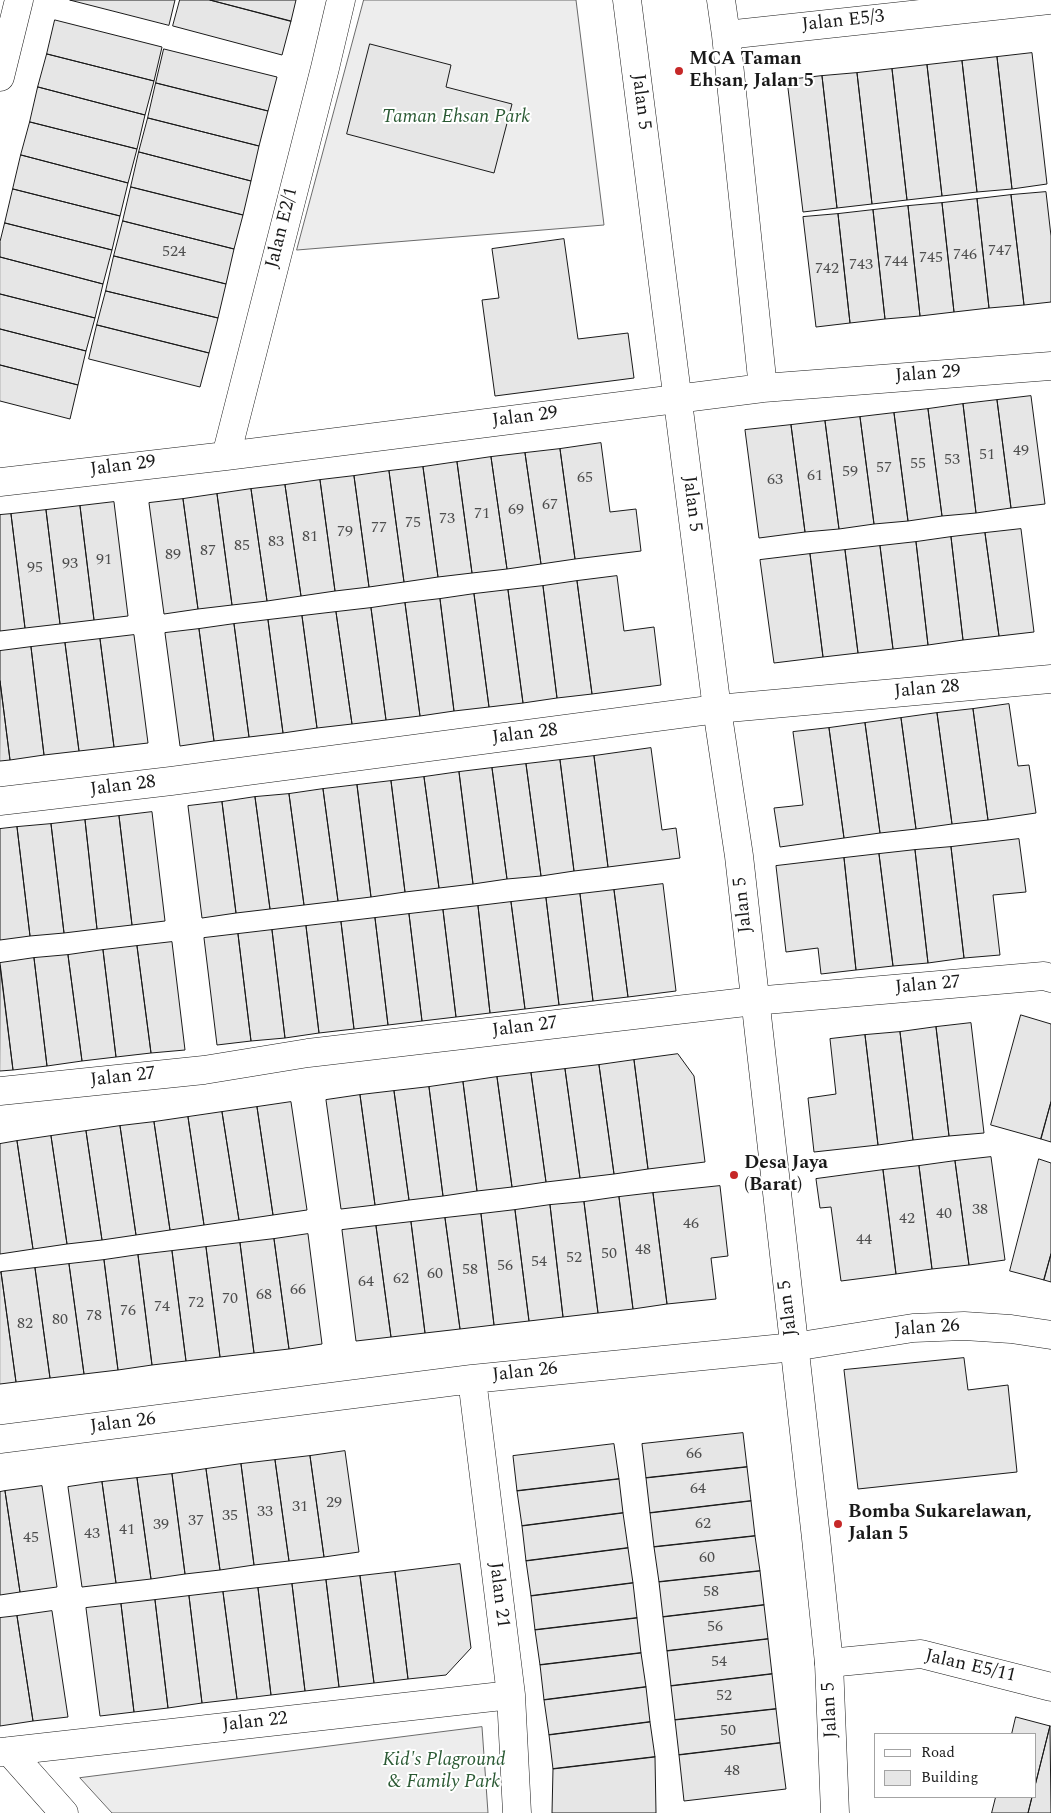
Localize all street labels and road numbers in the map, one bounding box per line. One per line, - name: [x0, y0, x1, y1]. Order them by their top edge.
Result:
- street label: Jalan E5/3: [801, 6, 885, 38]
- street label: Jalan 5: [625, 73, 655, 131]
- street label: Jalan E2/1: [262, 185, 304, 271]
- street label: Jalan 29: [894, 361, 962, 389]
- street label: Jalan 29: [491, 403, 559, 433]
- street label: Jalan 29: [89, 452, 157, 482]
- street label: Jalan 5: [676, 475, 706, 533]
- street label: Jalan 28: [893, 676, 961, 704]
- street label: Jalan 28: [491, 720, 559, 750]
- street label: Jalan 28: [89, 772, 157, 802]
- street label: Jalan 5: [730, 876, 758, 934]
- street label: Jalan 27: [894, 972, 962, 1000]
- street label: Jalan 27: [491, 1013, 559, 1043]
- street label: Jalan 27: [89, 1063, 157, 1093]
- street label: Jalan 5: [774, 1279, 804, 1337]
- street label: Jalan 26: [893, 1315, 961, 1343]
- street label: Jalan 26: [491, 1358, 559, 1388]
- street label: Jalan 26: [89, 1409, 157, 1439]
- street label: Jalan 21: [483, 1561, 513, 1629]
- street label: Jalan E5/11: [922, 1646, 1018, 1688]
- street label: Jalan 5: [818, 1681, 844, 1739]
- street label: Jalan 22: [221, 1708, 289, 1738]

